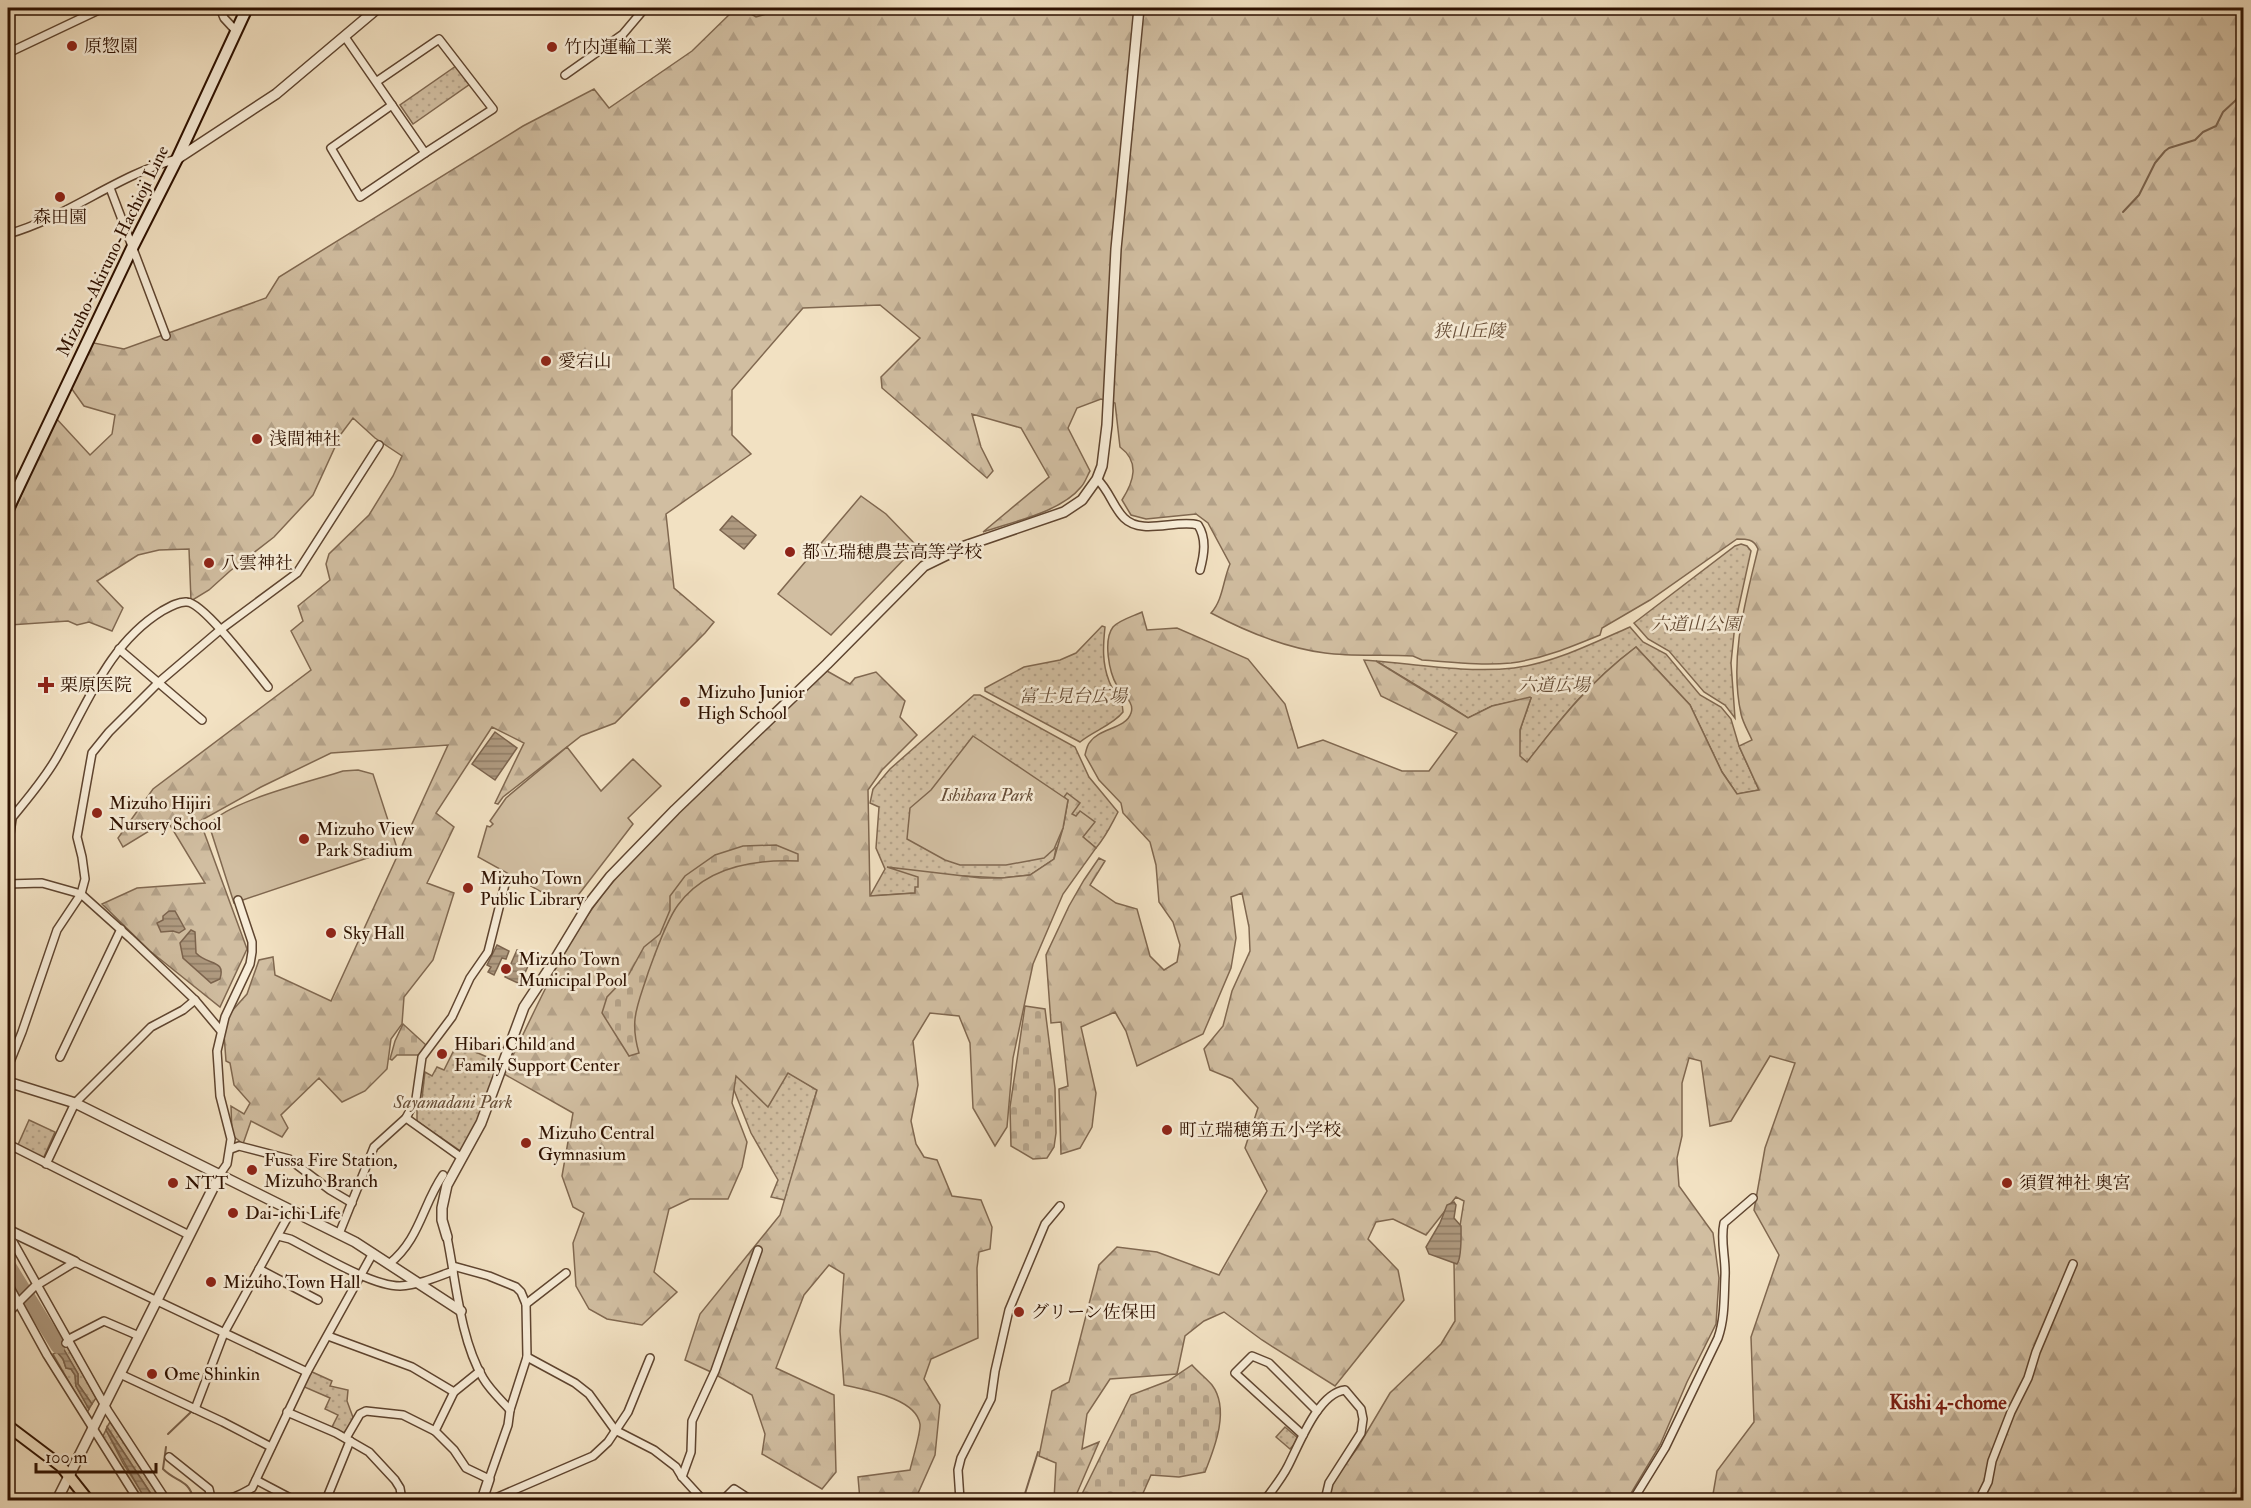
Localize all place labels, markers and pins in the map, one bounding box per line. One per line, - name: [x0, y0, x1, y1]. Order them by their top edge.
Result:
- place label: 原惣園: [84, 35, 138, 58]
- place label: 竹内運輸工業: [564, 36, 672, 59]
- marker: 原惣園: [65, 39, 79, 53]
- marker: 竹内運輸工業: [545, 40, 559, 54]
- marker: 森田園: [53, 190, 67, 204]
- place label: 森田園: [33, 206, 87, 229]
- place label: 愛宕山: [558, 350, 612, 373]
- marker: 愛宕山: [539, 354, 553, 368]
- place label: 浅間神社: [269, 428, 341, 451]
- marker: 浅間神社: [250, 432, 264, 446]
- place label: 都立瑞穂農芸高等学校: [802, 541, 982, 564]
- marker: 都立瑞穂農芸高等学校: [783, 545, 797, 559]
- place label: 八雲神社: [221, 552, 293, 575]
- marker: 八雲神社: [202, 556, 216, 570]
- place label: 栗原医院: [60, 674, 132, 697]
- marker: 栗原医院: [37, 676, 55, 694]
- place label: Mizuho Junior High School: [697, 681, 805, 725]
- marker: Mizuho Junior High School: [678, 695, 692, 709]
- place label: Mizuho Hijiri Nursery School: [109, 792, 222, 836]
- marker: Mizuho Hijiri Nursery School: [90, 806, 104, 820]
- place label: Mizuho View Park Stadium: [316, 818, 415, 862]
- marker: Mizuho View Park Stadium: [297, 832, 311, 846]
- place label: Mizuho Town Public Library: [480, 867, 585, 911]
- marker: Mizuho Town Public Library: [461, 881, 475, 895]
- place label: Sky Hall: [343, 922, 405, 945]
- marker: Sky Hall: [324, 926, 338, 940]
- place label: Mizuho Town Municipal Pool: [518, 948, 628, 992]
- marker: Mizuho Town Municipal Pool: [499, 962, 513, 976]
- place label: Hibari Child and Family Support Center: [454, 1033, 620, 1077]
- marker: Hibari Child and Family Support Center: [435, 1047, 449, 1061]
- place label: 町立瑞穂第五小学校: [1179, 1119, 1341, 1142]
- place label: Mizuho Central Gymnasium: [538, 1122, 655, 1166]
- marker: 町立瑞穂第五小学校: [1160, 1123, 1174, 1137]
- marker: Mizuho Central Gymnasium: [519, 1136, 533, 1150]
- place label: Fussa Fire Station, Mizuho Branch: [264, 1149, 398, 1193]
- marker: Fussa Fire Station, Mizuho Branch: [245, 1163, 259, 1177]
- place label: NTT: [185, 1172, 229, 1195]
- place label: 須賀神社 奥宮: [2019, 1172, 2131, 1195]
- marker: NTT: [166, 1176, 180, 1190]
- marker: 須賀神社 奥宮: [2000, 1176, 2014, 1190]
- place label: Dai-ichi Life: [245, 1202, 341, 1225]
- marker: Dai-ichi Life: [226, 1206, 240, 1220]
- place label: Mizuho Town Hall: [223, 1271, 361, 1294]
- marker: Mizuho Town Hall: [204, 1275, 218, 1289]
- place label: グリーン佐保田: [1031, 1301, 1157, 1324]
- marker: グリーン佐保田: [1012, 1305, 1026, 1319]
- place label: Ome Shinkin: [164, 1363, 260, 1386]
- marker: Ome Shinkin: [145, 1367, 159, 1381]

